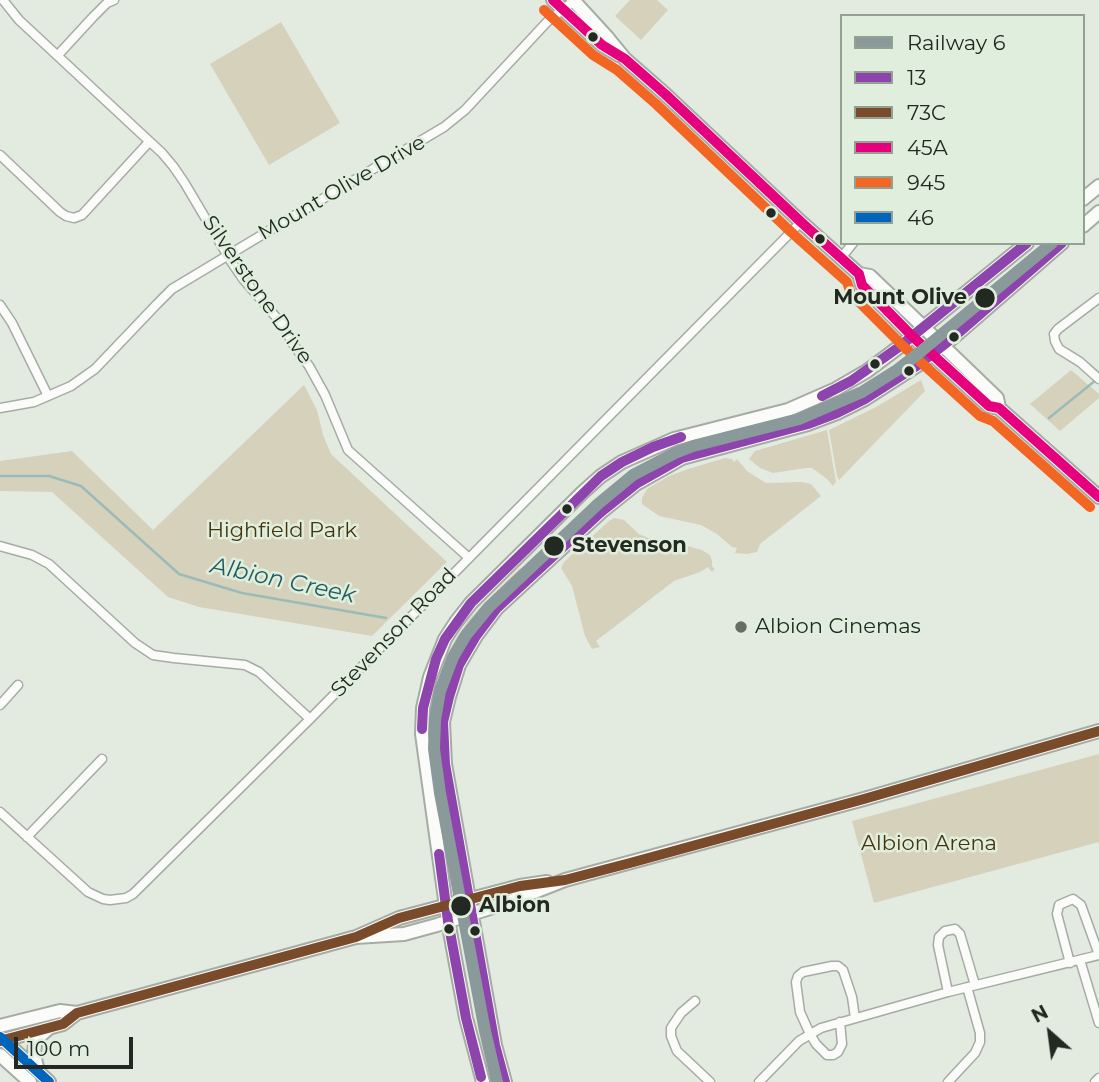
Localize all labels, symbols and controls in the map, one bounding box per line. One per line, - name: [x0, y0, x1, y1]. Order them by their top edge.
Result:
- legend: [840, 14, 1085, 245]
- unlabelled marker: [586, 30, 600, 44]
- text: Railway 6: [907, 30, 1005, 55]
- text: 13: [907, 65, 926, 90]
- text: 73C: [907, 100, 946, 125]
- street label: Mount Olive Drive: [254, 130, 430, 246]
- text: 45A: [907, 135, 948, 160]
- text: 945: [907, 170, 946, 195]
- text: 46: [907, 205, 934, 230]
- unlabelled marker: [764, 206, 778, 220]
- street label: Silverstone Drive: [196, 211, 318, 369]
- unlabelled marker: [813, 232, 827, 246]
- place label: Mount Olive: [833, 285, 967, 311]
- marker: Mount Olive: [973, 286, 997, 310]
- unlabelled marker: [947, 330, 961, 344]
- unlabelled marker: [868, 357, 882, 371]
- unlabelled marker: [902, 364, 916, 378]
- unlabelled marker: [560, 502, 574, 516]
- park label: Highfield Park: [207, 518, 357, 544]
- place label: Stevenson: [572, 533, 687, 559]
- marker: Stevenson: [542, 534, 566, 558]
- water label: Albion Creek: [208, 552, 358, 610]
- street label: Stevenson Road: [326, 563, 462, 703]
- place label: Albion Cinemas: [755, 614, 921, 640]
- marker: Albion Cinemas: [733, 619, 749, 635]
- park label: Albion Arena: [861, 831, 997, 857]
- place label: Albion: [479, 893, 550, 919]
- marker: Albion: [449, 894, 473, 918]
- unlabelled marker: [442, 922, 456, 936]
- unlabelled marker: [468, 924, 482, 938]
- north arrow: [1015, 998, 1085, 1068]
- text: N: [1028, 1000, 1052, 1028]
- scale bar: [18, 1023, 136, 1066]
- text: 100 m: [27, 1036, 90, 1061]

